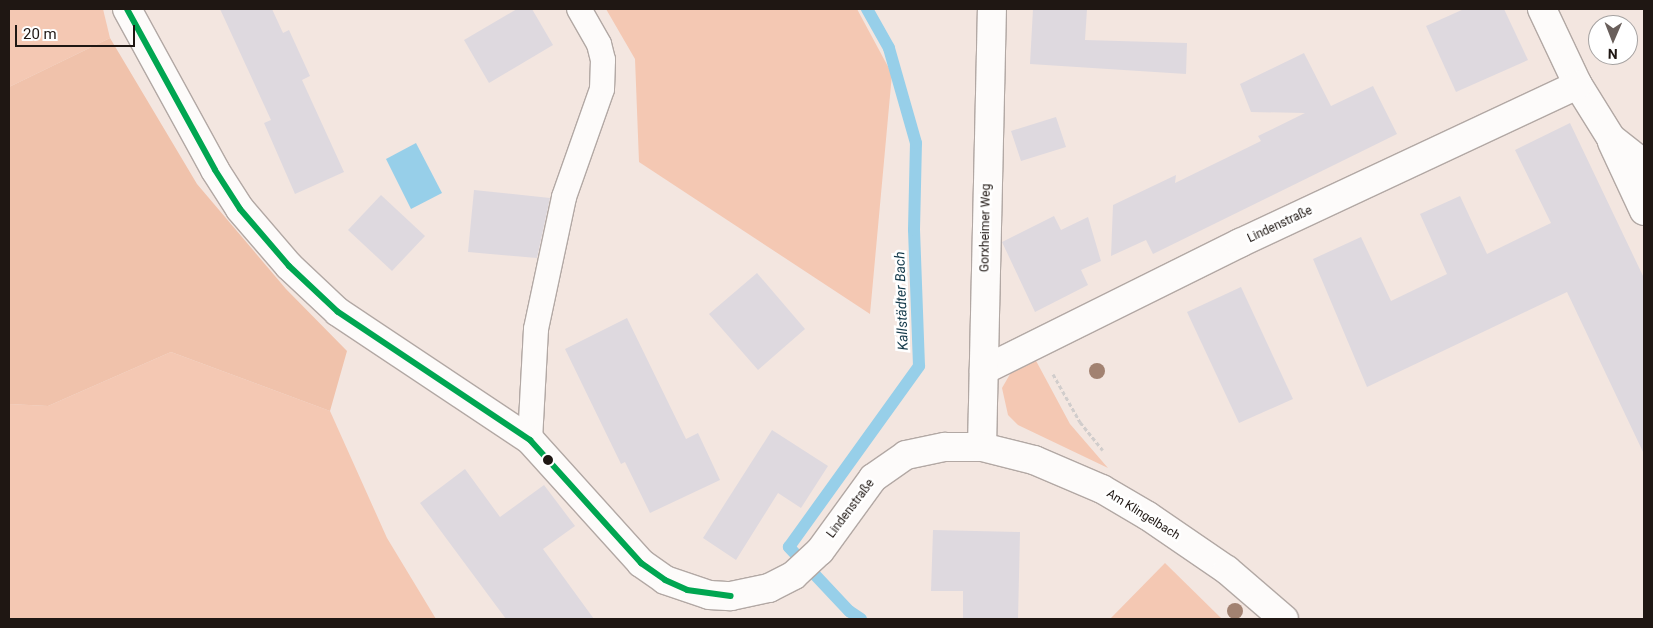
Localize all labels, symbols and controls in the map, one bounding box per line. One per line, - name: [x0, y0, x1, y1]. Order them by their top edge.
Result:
- scale bar: [18, 15, 138, 47]
- north arrow: [1588, 15, 1638, 65]
- text: 20 m: [23, 25, 57, 43]
- text: N: [1608, 46, 1618, 62]
- street label: Gorxheimer Weg: [978, 184, 994, 272]
- street label: Lindenstraße: [1245, 204, 1315, 246]
- water label: Kallstädter Bach: [891, 251, 911, 351]
- unlabelled marker: [543, 455, 553, 465]
- street label: Lindenstraße: [824, 477, 878, 541]
- street label: Am Klingelbach: [1104, 487, 1182, 543]

